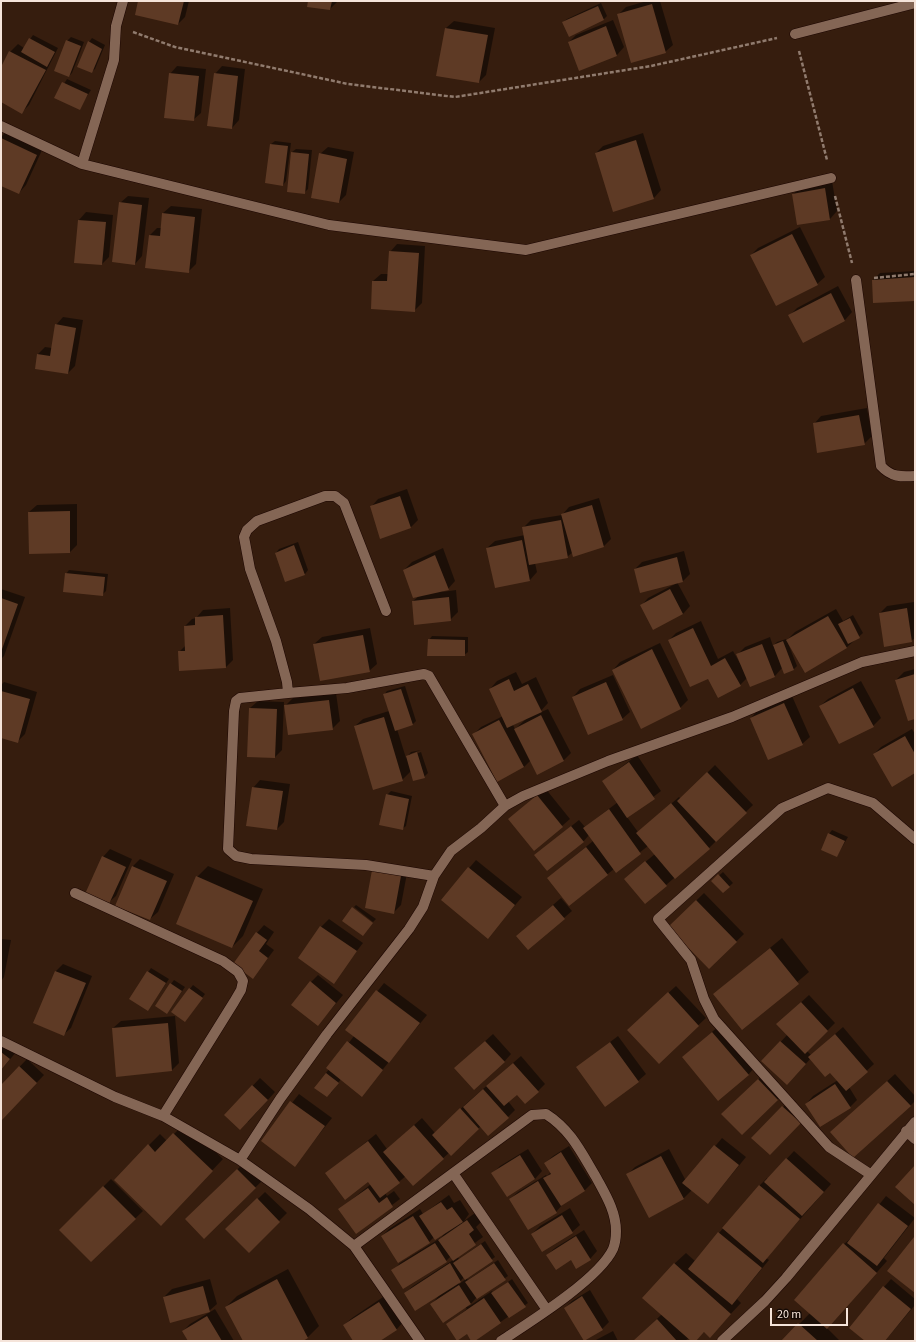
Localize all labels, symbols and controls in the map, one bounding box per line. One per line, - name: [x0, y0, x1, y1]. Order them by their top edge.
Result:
- scale bar: [772, 1300, 850, 1326]
- text: 20 m: [777, 1306, 801, 1323]

